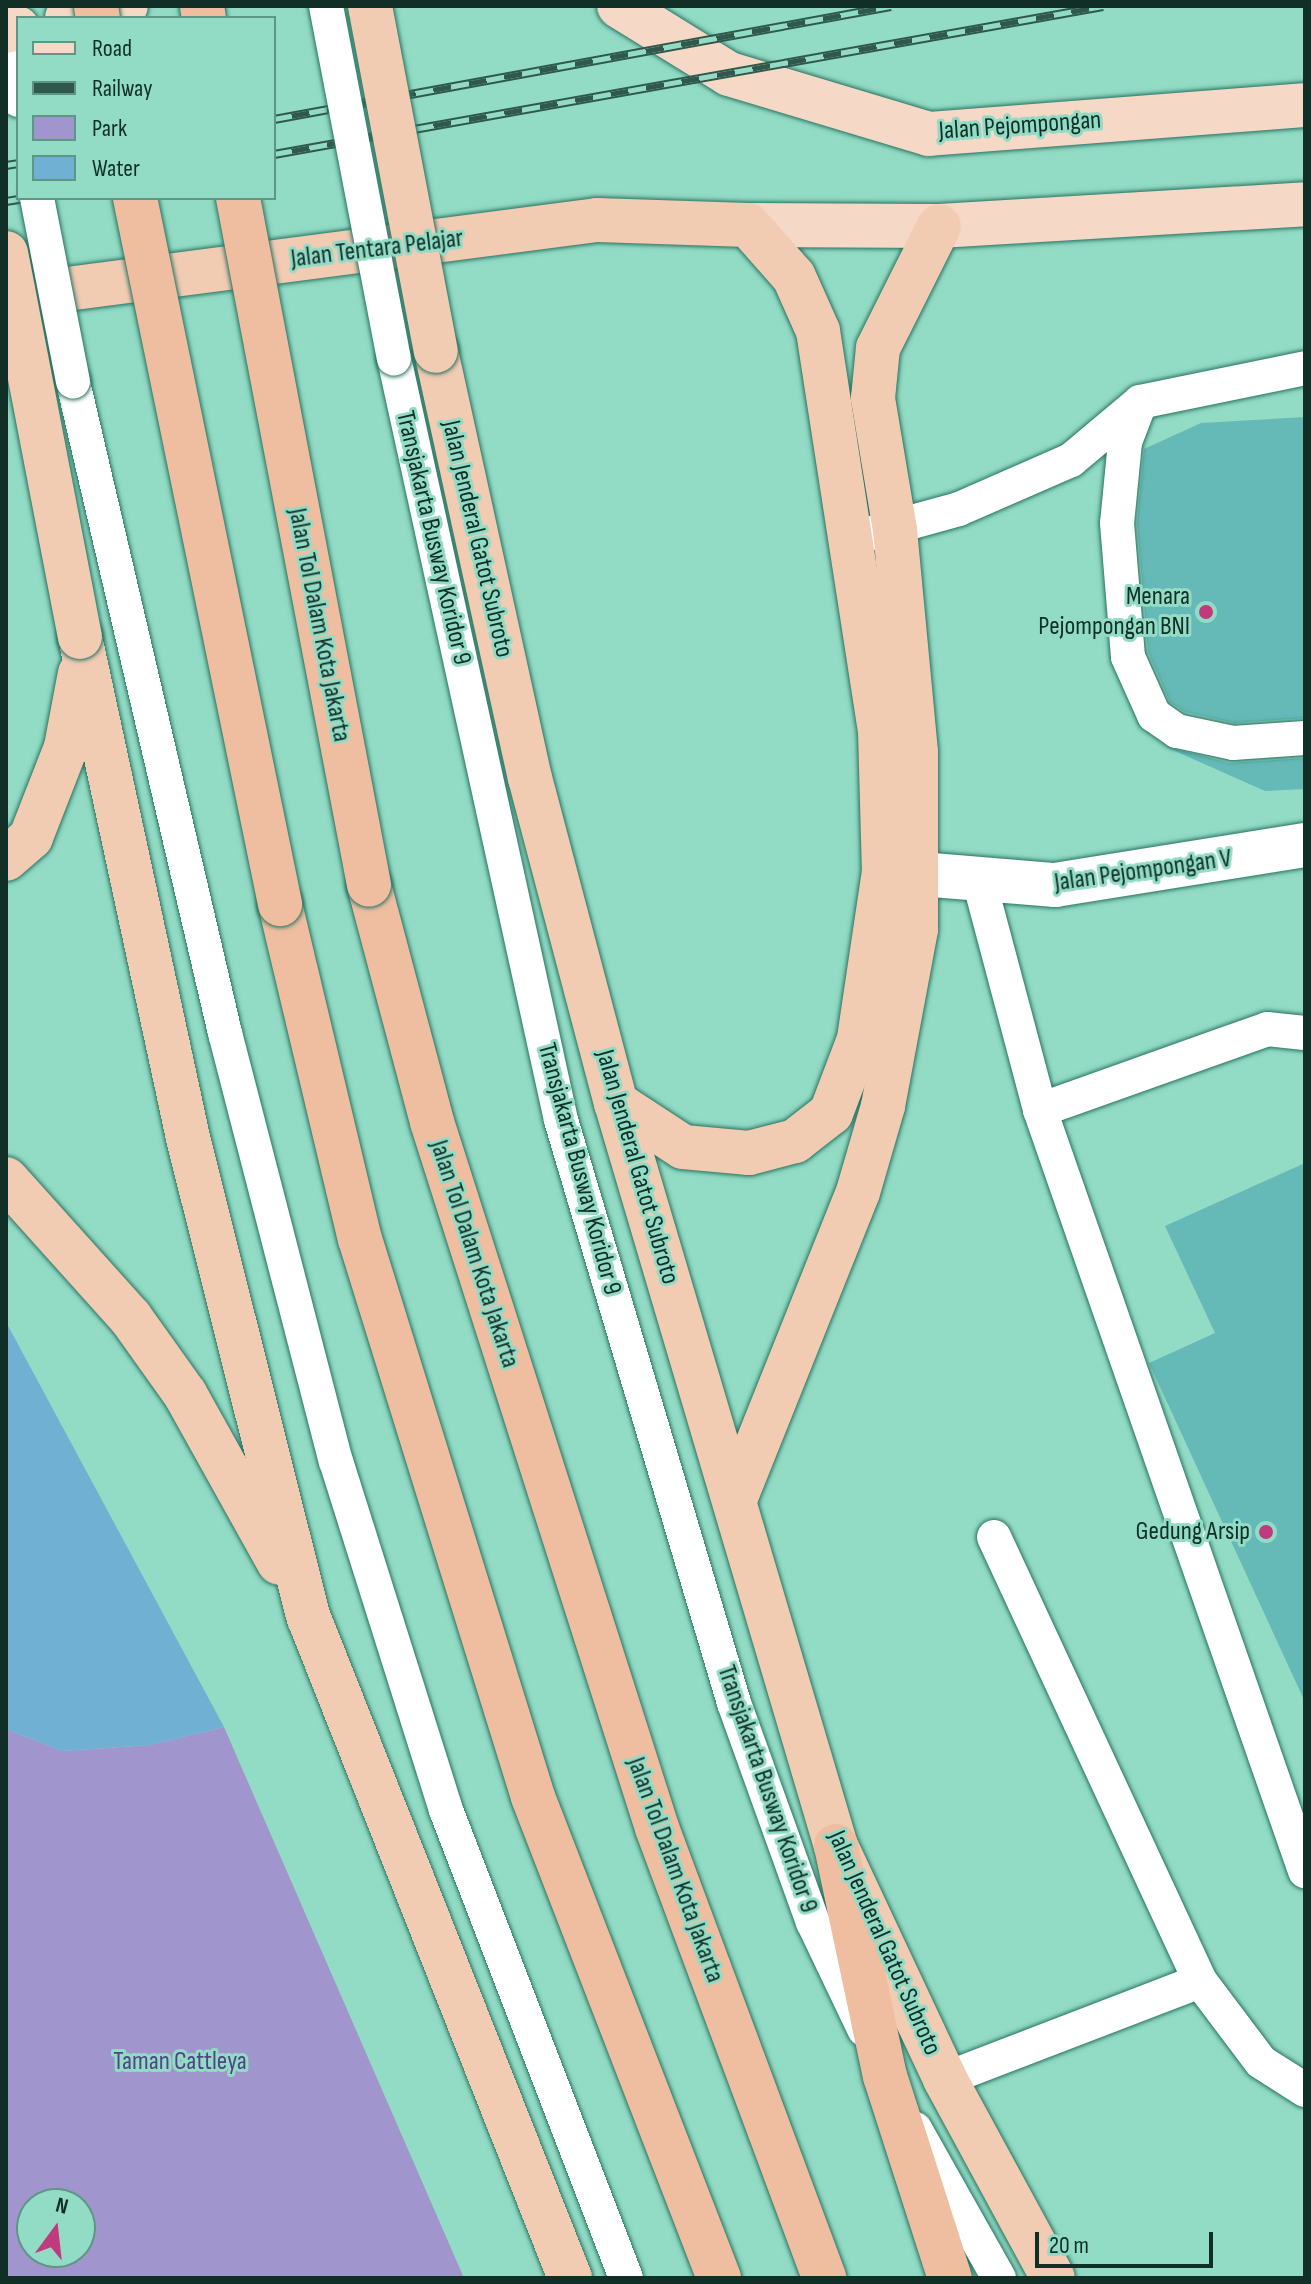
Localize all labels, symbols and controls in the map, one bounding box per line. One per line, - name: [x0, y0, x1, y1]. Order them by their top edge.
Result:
- legend: [16, 16, 276, 200]
- text: Road: [92, 34, 132, 63]
- text: Railway: [92, 74, 152, 103]
- street label: Jalan Pejompongan: [938, 105, 1102, 147]
- text: Park: [92, 114, 127, 143]
- text: Water: [92, 154, 140, 183]
- street label: Jalan Tentara Pelajar: [289, 223, 465, 275]
- street label: Transjakarta Busway Koridor 9: [389, 408, 477, 668]
- street label: Jalan Jenderal Gatot Subroto: [435, 417, 519, 661]
- street label: Jalan Tol Dalam Kota Jakarta: [281, 506, 357, 744]
- place label: Menara Pejompongan BNI: [1038, 581, 1190, 642]
- marker: Menara Pejompongan BNI: [1197, 603, 1215, 621]
- street label: Jalan Pejompongan V: [1052, 843, 1234, 899]
- street label: Transjakarta Busway Koridor 9: [530, 1040, 628, 1298]
- street label: Jalan Jenderal Gatot Subroto: [589, 1046, 685, 1288]
- street label: Jalan Tol Dalam Kota Jakarta: [423, 1136, 525, 1372]
- place label: Gedung Arsip: [1136, 1516, 1250, 1548]
- marker: Gedung Arsip: [1257, 1523, 1275, 1541]
- street label: Transjakarta Busway Koridor 9: [710, 1661, 824, 1917]
- street label: Jalan Tol Dalam Kota Jakarta: [620, 1753, 730, 1987]
- street label: Jalan Jenderal Gatot Subroto: [820, 1826, 948, 2060]
- park label: Taman Cattleya: [113, 2046, 247, 2078]
- north arrow: [16, 2188, 96, 2268]
- text: N: [53, 2192, 71, 2221]
- scale bar: [1039, 2216, 1217, 2266]
- text: 20 m: [1049, 2231, 1089, 2260]

